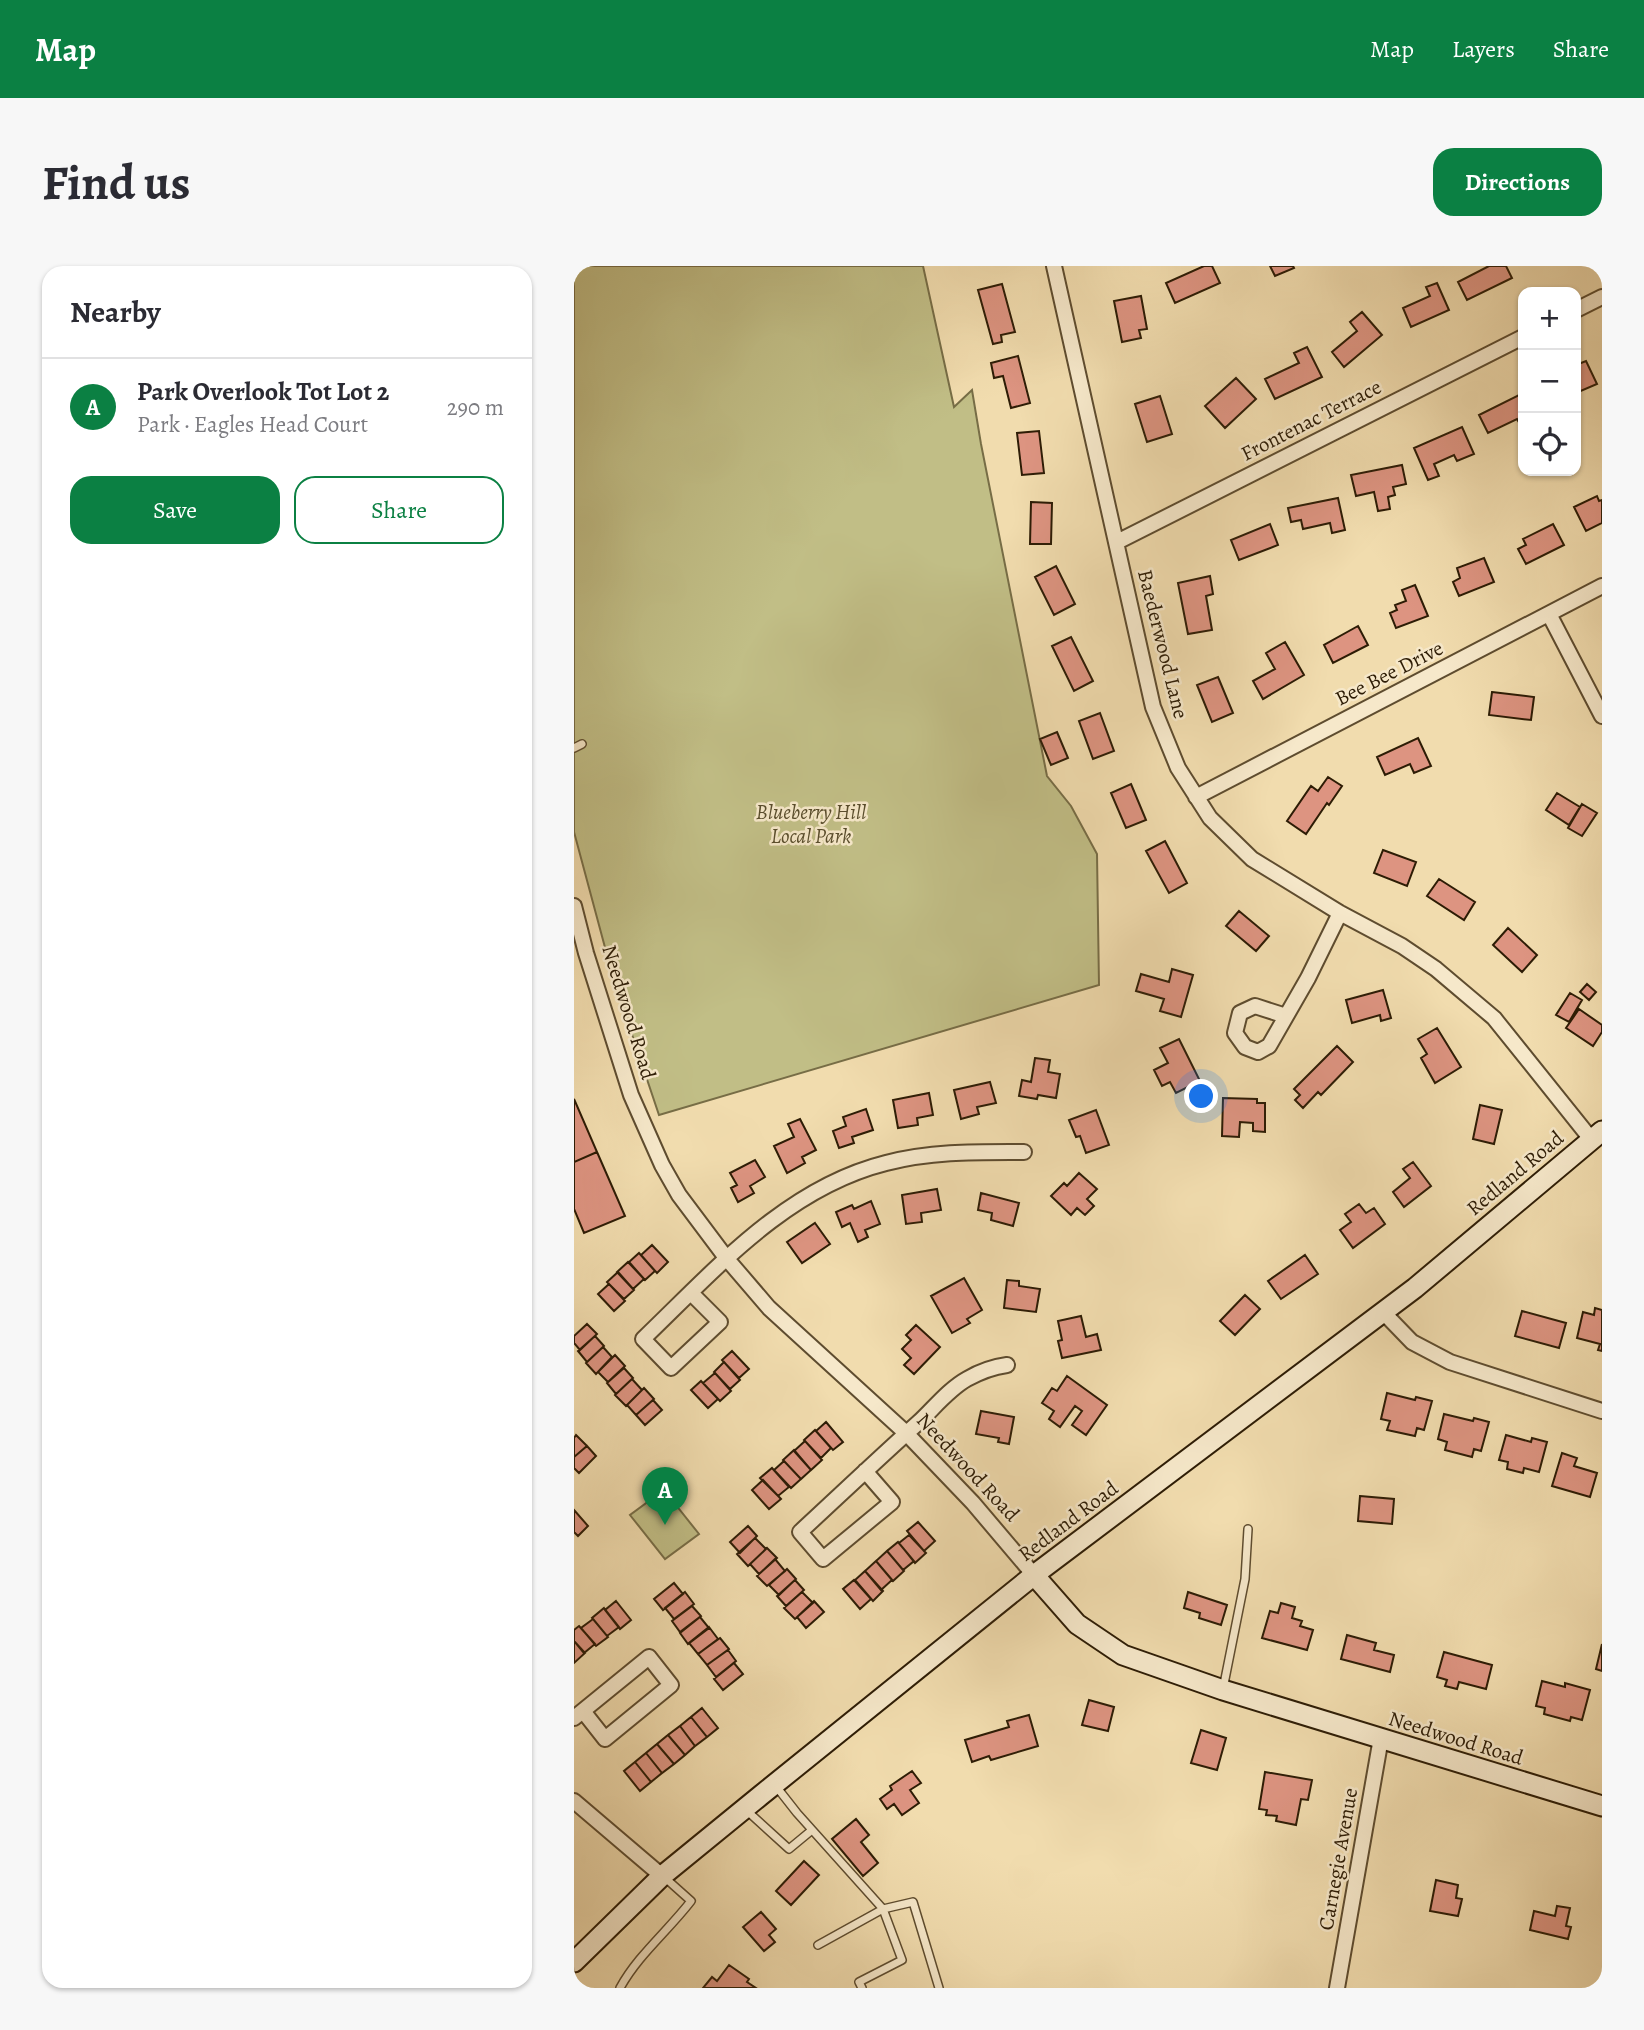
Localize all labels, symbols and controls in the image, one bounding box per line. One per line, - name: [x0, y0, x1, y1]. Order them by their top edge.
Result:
- text: Map: [35, 27, 96, 72]
- text: Map: [1370, 33, 1414, 65]
- text: Layers: [1452, 33, 1515, 65]
- text: Share: [1553, 33, 1609, 65]
- button: Directions: [1433, 148, 1602, 216]
- text: Find us: [42, 149, 190, 216]
- map controls: [1518, 287, 1581, 476]
- button: +: [1518, 287, 1581, 350]
- text: Nearby: [70, 292, 161, 332]
- button: −: [1518, 350, 1581, 413]
- street label: Frontenac Terrace: [1236, 373, 1386, 467]
- text: Park Overlook Tot Lot 2: [137, 374, 389, 409]
- text: A: [86, 392, 100, 423]
- text: 290 m: [447, 392, 504, 423]
- text: Park · Eagles Head Court: [137, 409, 368, 440]
- button: locate: [1518, 413, 1581, 476]
- button: Save: [70, 476, 280, 544]
- button: Share: [294, 476, 504, 544]
- street label: Baederwood Lane: [1131, 566, 1195, 722]
- street label: Bee Bee Drive: [1330, 634, 1448, 712]
- park label: Blueberry Hill Local Park: [756, 798, 867, 850]
- street label: Needwood Road: [595, 941, 663, 1083]
- your location: [1184, 1079, 1218, 1113]
- street label: Redland Road: [1461, 1124, 1570, 1222]
- street label: Needwood Road: [910, 1407, 1026, 1528]
- pin: A: [642, 1467, 688, 1525]
- street label: Redland Road: [1012, 1474, 1124, 1568]
- street label: Needwood Road: [1385, 1704, 1527, 1772]
- street label: Carnegie Avenue: [1312, 1786, 1364, 1932]

